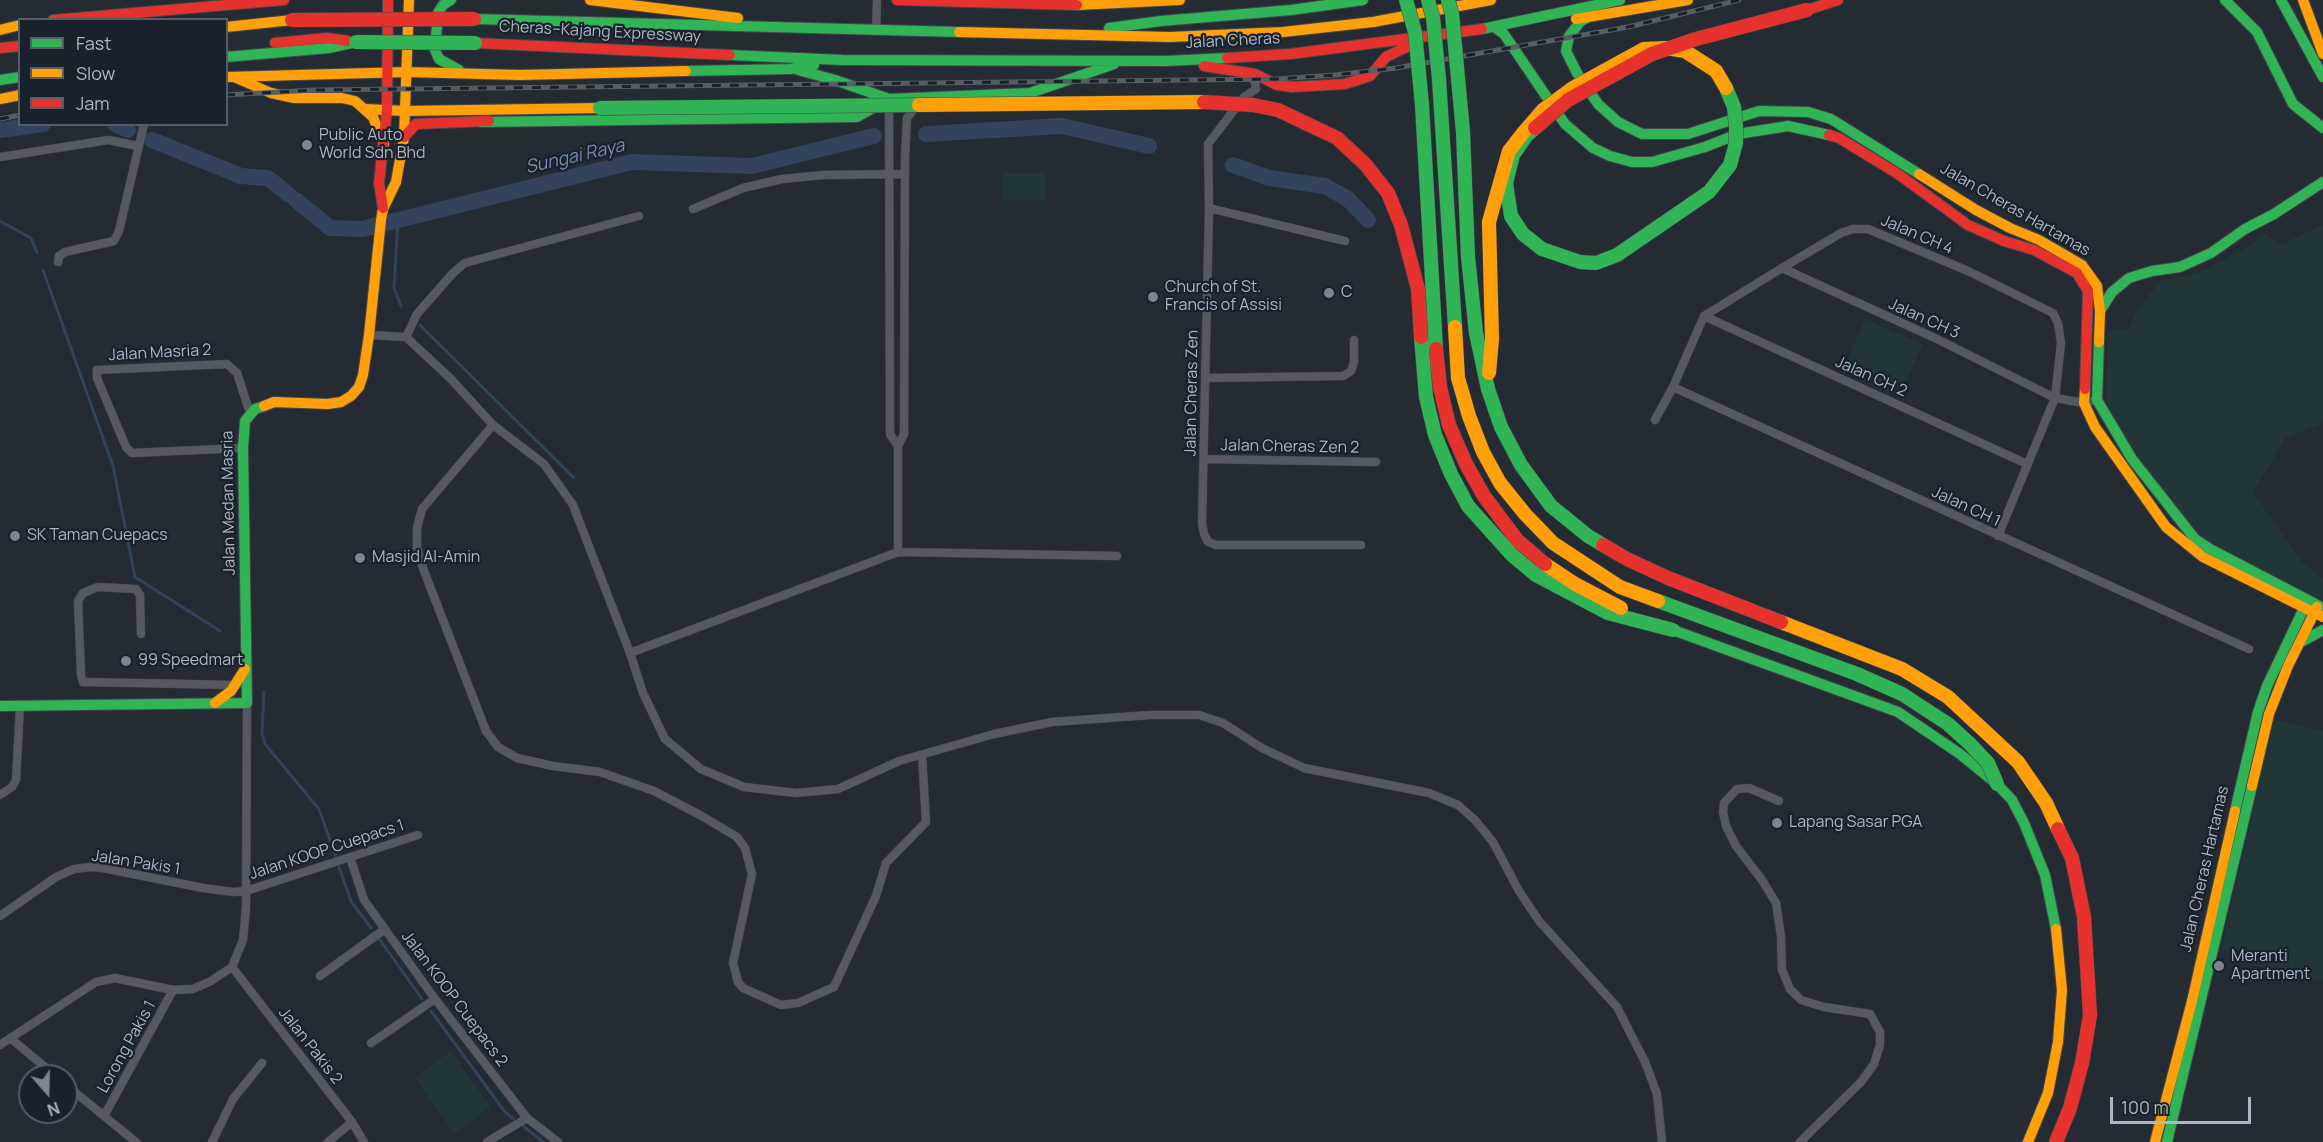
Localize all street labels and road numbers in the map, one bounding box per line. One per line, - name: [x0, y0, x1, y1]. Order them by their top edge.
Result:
- street label: Cheras–Kajang Expressway: [499, 17, 701, 47]
- street label: Jalan Cheras: [1185, 29, 1281, 53]
- street label: Jalan Cheras Hartamas: [1937, 159, 2093, 261]
- street label: Jalan CH 4: [1878, 211, 1956, 259]
- street label: Jalan CH 3: [1885, 295, 1963, 343]
- street label: Jalan Cheras Zen: [1181, 330, 1203, 456]
- street label: Jalan Masria 2: [108, 341, 212, 365]
- street label: Jalan CH 2: [1832, 353, 1910, 401]
- street label: Jalan Medan Masria: [218, 431, 240, 575]
- street label: Jalan Cheras Zen 2: [1221, 436, 1359, 458]
- street label: Jalan CH 1: [1929, 483, 2003, 531]
- street label: Jalan Cheras Hartamas: [2177, 784, 2233, 954]
- street label: Jalan KOOP Cuepacs 1: [247, 816, 407, 884]
- street label: Jalan Pakis 1: [90, 847, 182, 879]
- street label: Jalan KOOP Cuepacs 2: [397, 927, 511, 1071]
- street label: Lorong Pakis 1: [94, 997, 160, 1097]
- street label: Jalan Pakis 2: [274, 1004, 346, 1088]

